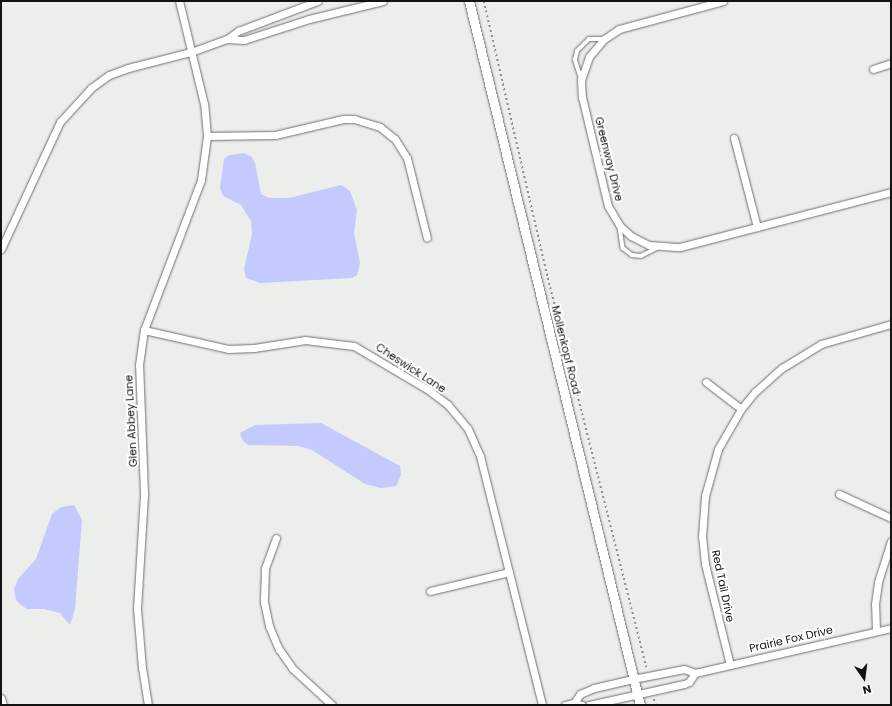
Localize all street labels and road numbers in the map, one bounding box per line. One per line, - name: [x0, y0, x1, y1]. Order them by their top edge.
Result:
- street label: Greenway Drive: [592, 115, 626, 203]
- street label: Mollenkopf Road: [549, 304, 583, 396]
- street label: Cheswick Lane: [373, 340, 449, 396]
- street label: Glen Abbey Lane: [122, 375, 140, 467]
- street label: Red Tail Drive: [709, 549, 737, 623]
- street label: Prairie Fox Drive: [748, 623, 834, 655]

